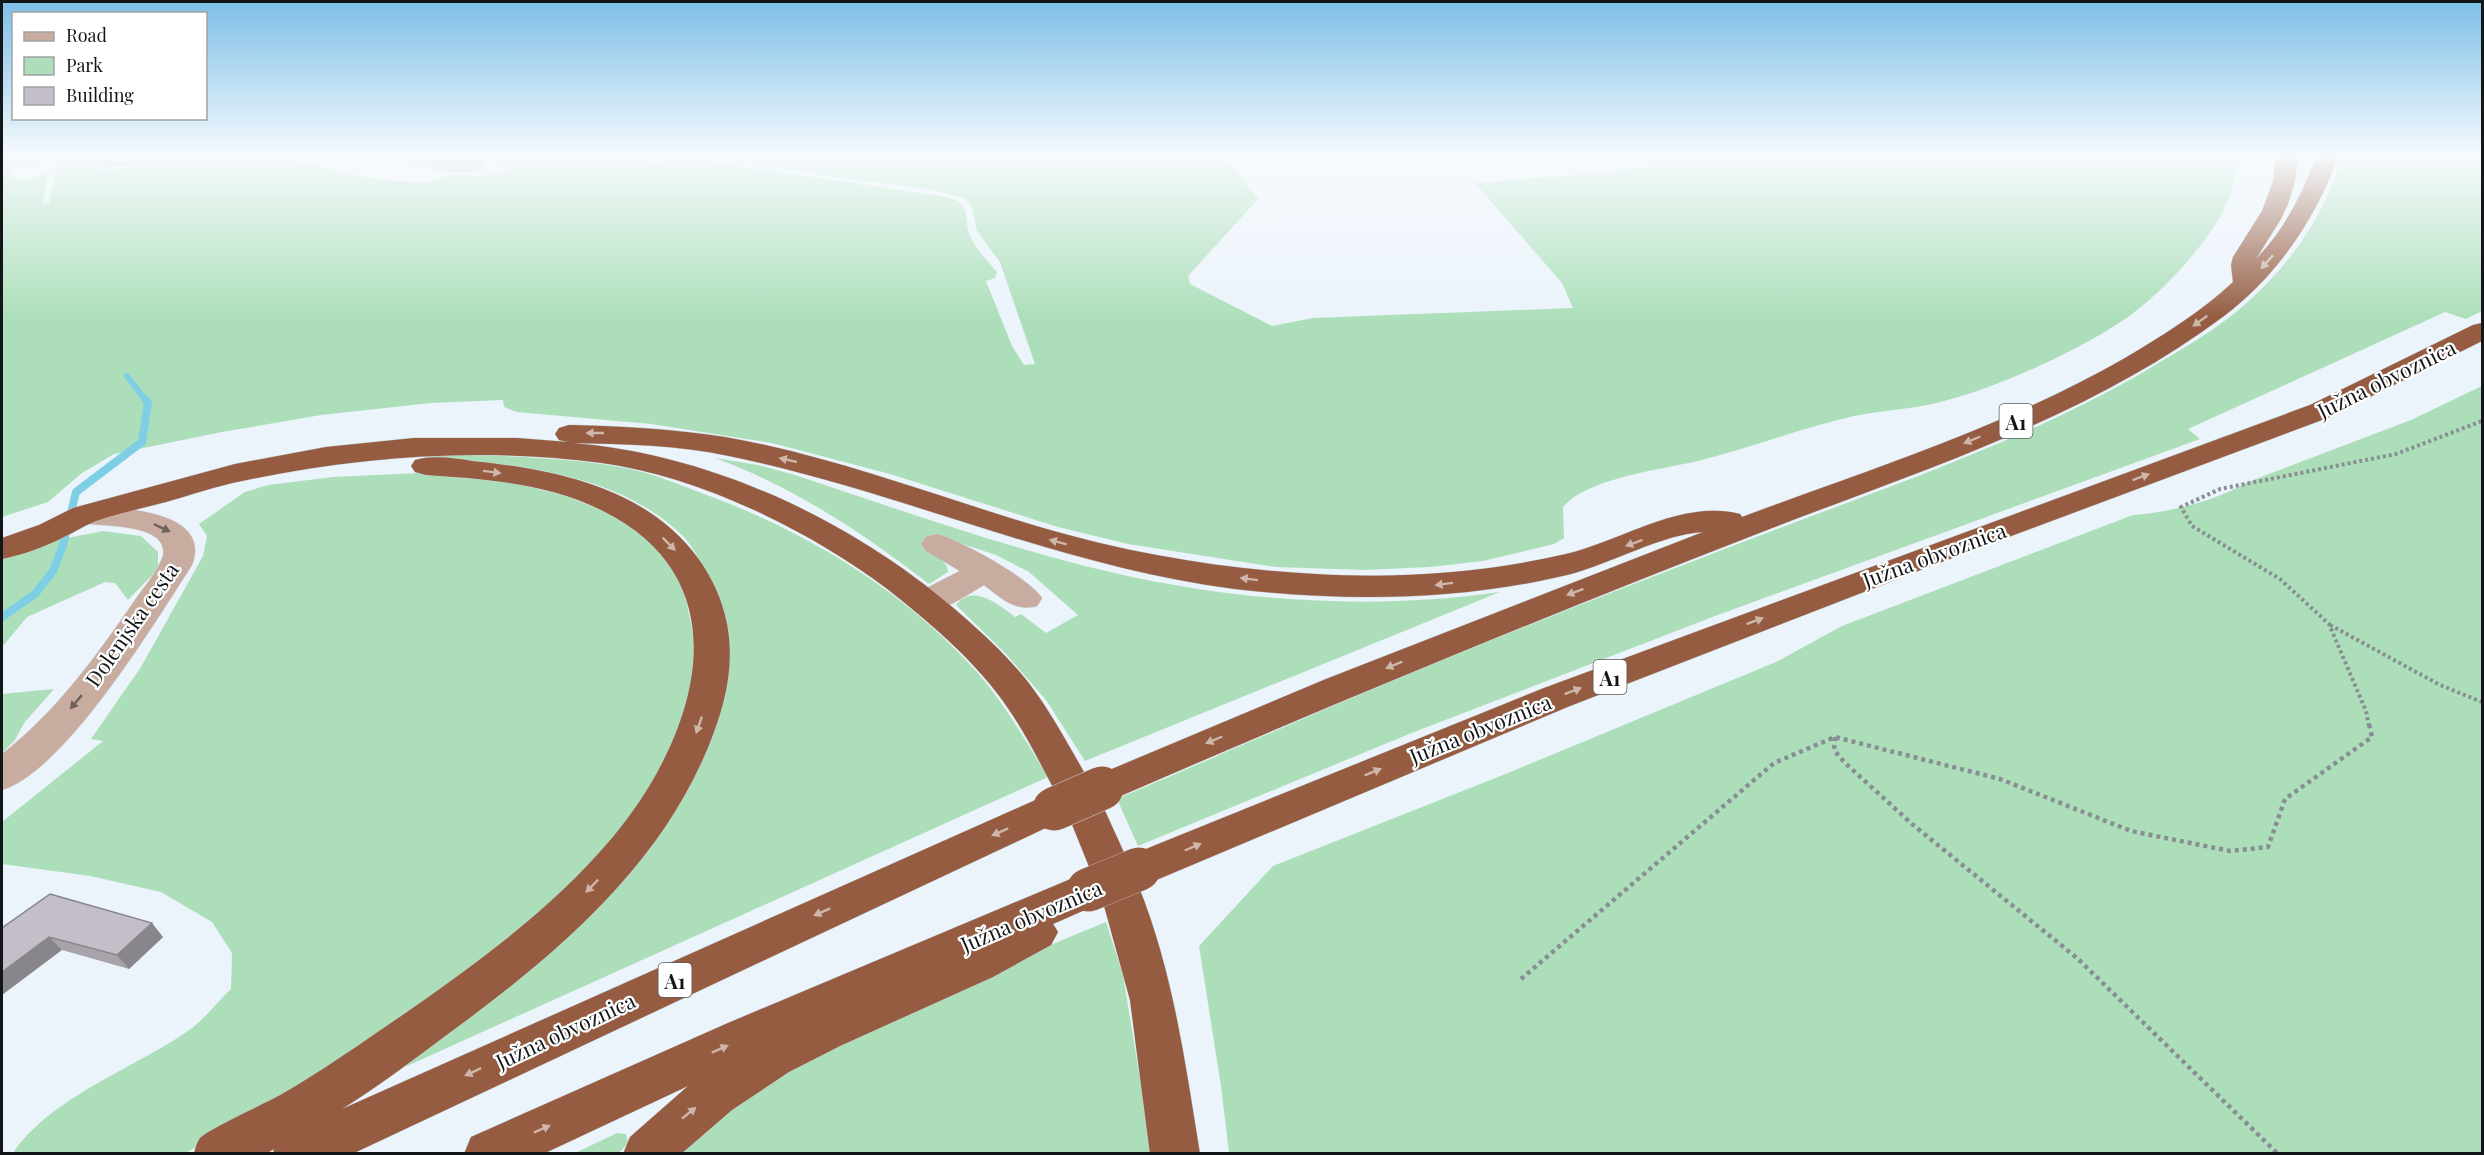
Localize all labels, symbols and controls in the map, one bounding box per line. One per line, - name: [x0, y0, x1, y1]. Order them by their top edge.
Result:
- legend: [12, 12, 207, 120]
- text: Road: [66, 23, 107, 47]
- text: Park: [66, 53, 103, 77]
- text: Building: [66, 83, 134, 107]
- one-way arrow: [2261, 254, 2274, 269]
- one-way arrow: [2193, 315, 2209, 327]
- street label: Južna obvoznica: [2311, 332, 2460, 424]
- road number: A1: [2000, 404, 2032, 438]
- one-way arrow: [586, 428, 605, 438]
- one-way arrow: [1963, 436, 1981, 445]
- one-way arrow: [779, 455, 797, 465]
- one-way arrow: [482, 467, 501, 477]
- one-way arrow: [2132, 472, 2150, 482]
- street label: Južna obvoznica: [1857, 515, 2010, 593]
- one-way arrow: [153, 523, 170, 532]
- one-way arrow: [661, 536, 675, 550]
- one-way arrow: [1049, 537, 1067, 546]
- one-way arrow: [1625, 539, 1643, 549]
- street label: Dolenjska cesta: [78, 556, 184, 692]
- one-way arrow: [1239, 575, 1258, 584]
- one-way arrow: [1434, 579, 1453, 588]
- one-way arrow: [1566, 588, 1584, 598]
- one-way arrow: [1746, 615, 1764, 625]
- road number: A1: [1594, 660, 1626, 694]
- one-way arrow: [1385, 661, 1403, 670]
- one-way arrow: [1565, 686, 1583, 696]
- street label: Južna obvoznica: [1404, 687, 1556, 770]
- one-way arrow: [71, 694, 83, 709]
- one-way arrow: [694, 716, 704, 734]
- one-way arrow: [1205, 736, 1223, 745]
- one-way arrow: [1364, 767, 1382, 776]
- one-way arrow: [992, 828, 1009, 837]
- one-way arrow: [1184, 842, 1202, 851]
- street label: Južna obvoznica: [955, 872, 1106, 958]
- one-way arrow: [585, 879, 599, 894]
- one-way arrow: [814, 908, 831, 917]
- road number: A1: [658, 963, 692, 997]
- street label: Južna obvoznica: [490, 985, 640, 1075]
- one-way arrow: [711, 1045, 728, 1054]
- one-way arrow: [465, 1067, 482, 1076]
- one-way arrow: [681, 1107, 697, 1120]
- one-way arrow: [533, 1124, 551, 1134]

